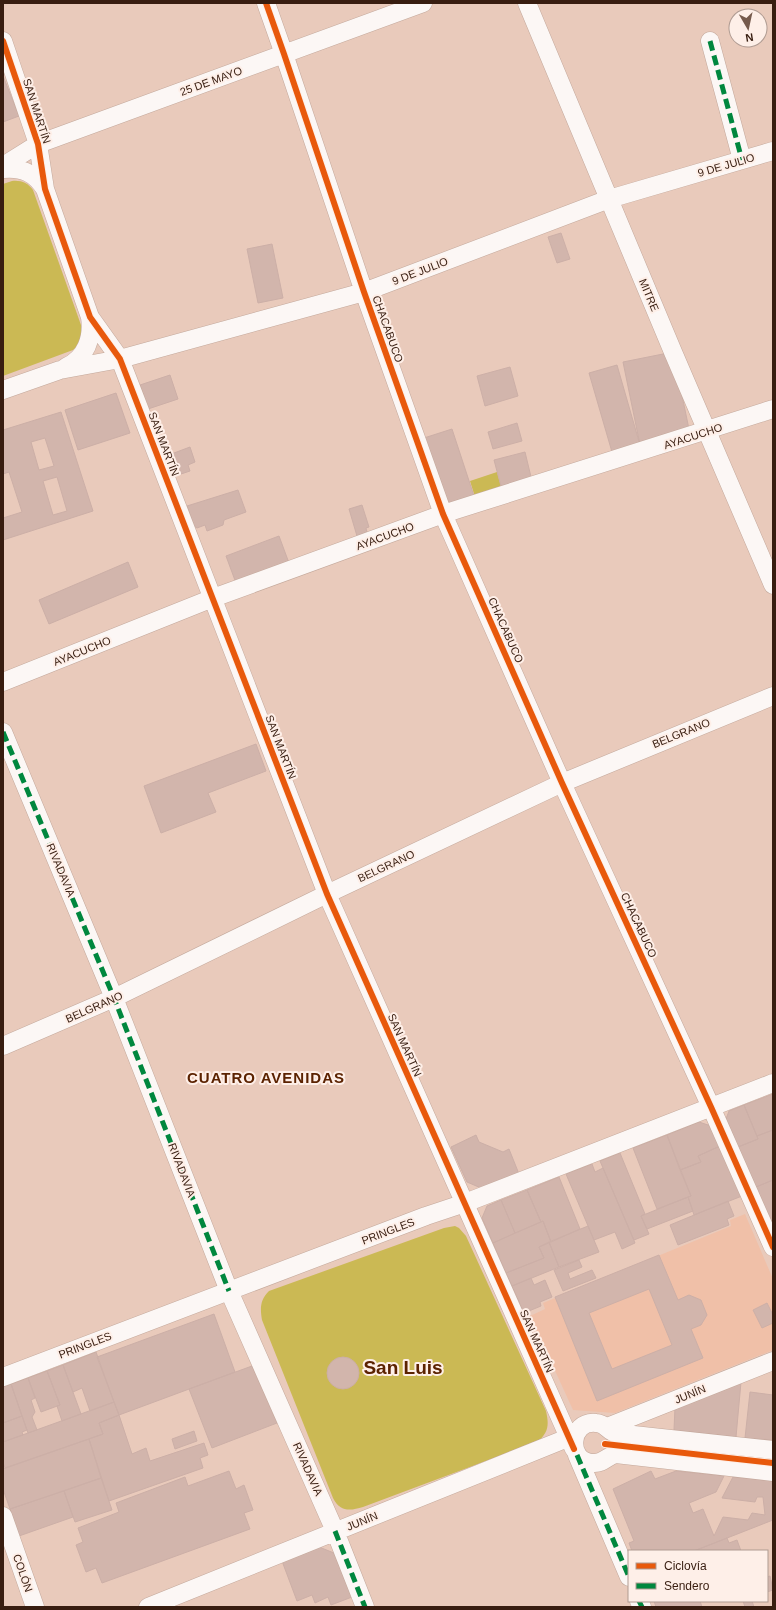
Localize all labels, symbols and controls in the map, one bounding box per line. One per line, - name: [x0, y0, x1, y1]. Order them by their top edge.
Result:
- north arrow: [728, 8, 768, 48]
- text: N: [745, 31, 754, 44]
- street label: 25 DE MAYO: [178, 64, 244, 98]
- street label: SAN MARTÍN: [21, 77, 53, 145]
- street label: 9 DE JULIO: [696, 151, 756, 179]
- street label: 9 DE JULIO: [390, 255, 450, 287]
- street label: MITRE: [637, 277, 661, 313]
- street label: CHACABUCO: [370, 294, 406, 364]
- street label: SAN MARTÍN: [146, 410, 182, 478]
- street label: AYACUCHO: [662, 421, 724, 451]
- street label: AYACUCHO: [354, 520, 416, 552]
- street label: CHACABUCO: [486, 595, 526, 665]
- street label: AYACUCHO: [52, 634, 113, 668]
- street label: SAN MARTÍN: [263, 713, 299, 781]
- street label: BELGRANO: [650, 716, 712, 750]
- street label: RIVADAVIA: [44, 841, 78, 899]
- street label: BELGRANO: [356, 847, 417, 884]
- street label: CHACABUCO: [619, 891, 659, 960]
- street label: BELGRANO: [64, 989, 125, 1025]
- street label: SAN MARTÍN: [386, 1012, 424, 1078]
- district label: CUATRO AVENIDAS: [187, 1069, 345, 1086]
- street label: RIVADAVIA: [166, 1141, 198, 1199]
- street label: PRINGLES: [360, 1215, 416, 1247]
- street label: SAN MARTÍN: [518, 1308, 556, 1374]
- street label: PRINGLES: [57, 1329, 113, 1361]
- district label: San Luis: [363, 1357, 443, 1378]
- street label: JUNÍN: [673, 1382, 707, 1406]
- street label: RIVADAVIA: [291, 1440, 325, 1498]
- street label: JUNÍN: [345, 1509, 379, 1533]
- legend: [628, 1550, 768, 1602]
- street label: COLÓN: [11, 1553, 35, 1593]
- text: Ciclovía: [664, 1559, 707, 1573]
- text: Sendero: [664, 1579, 710, 1593]

